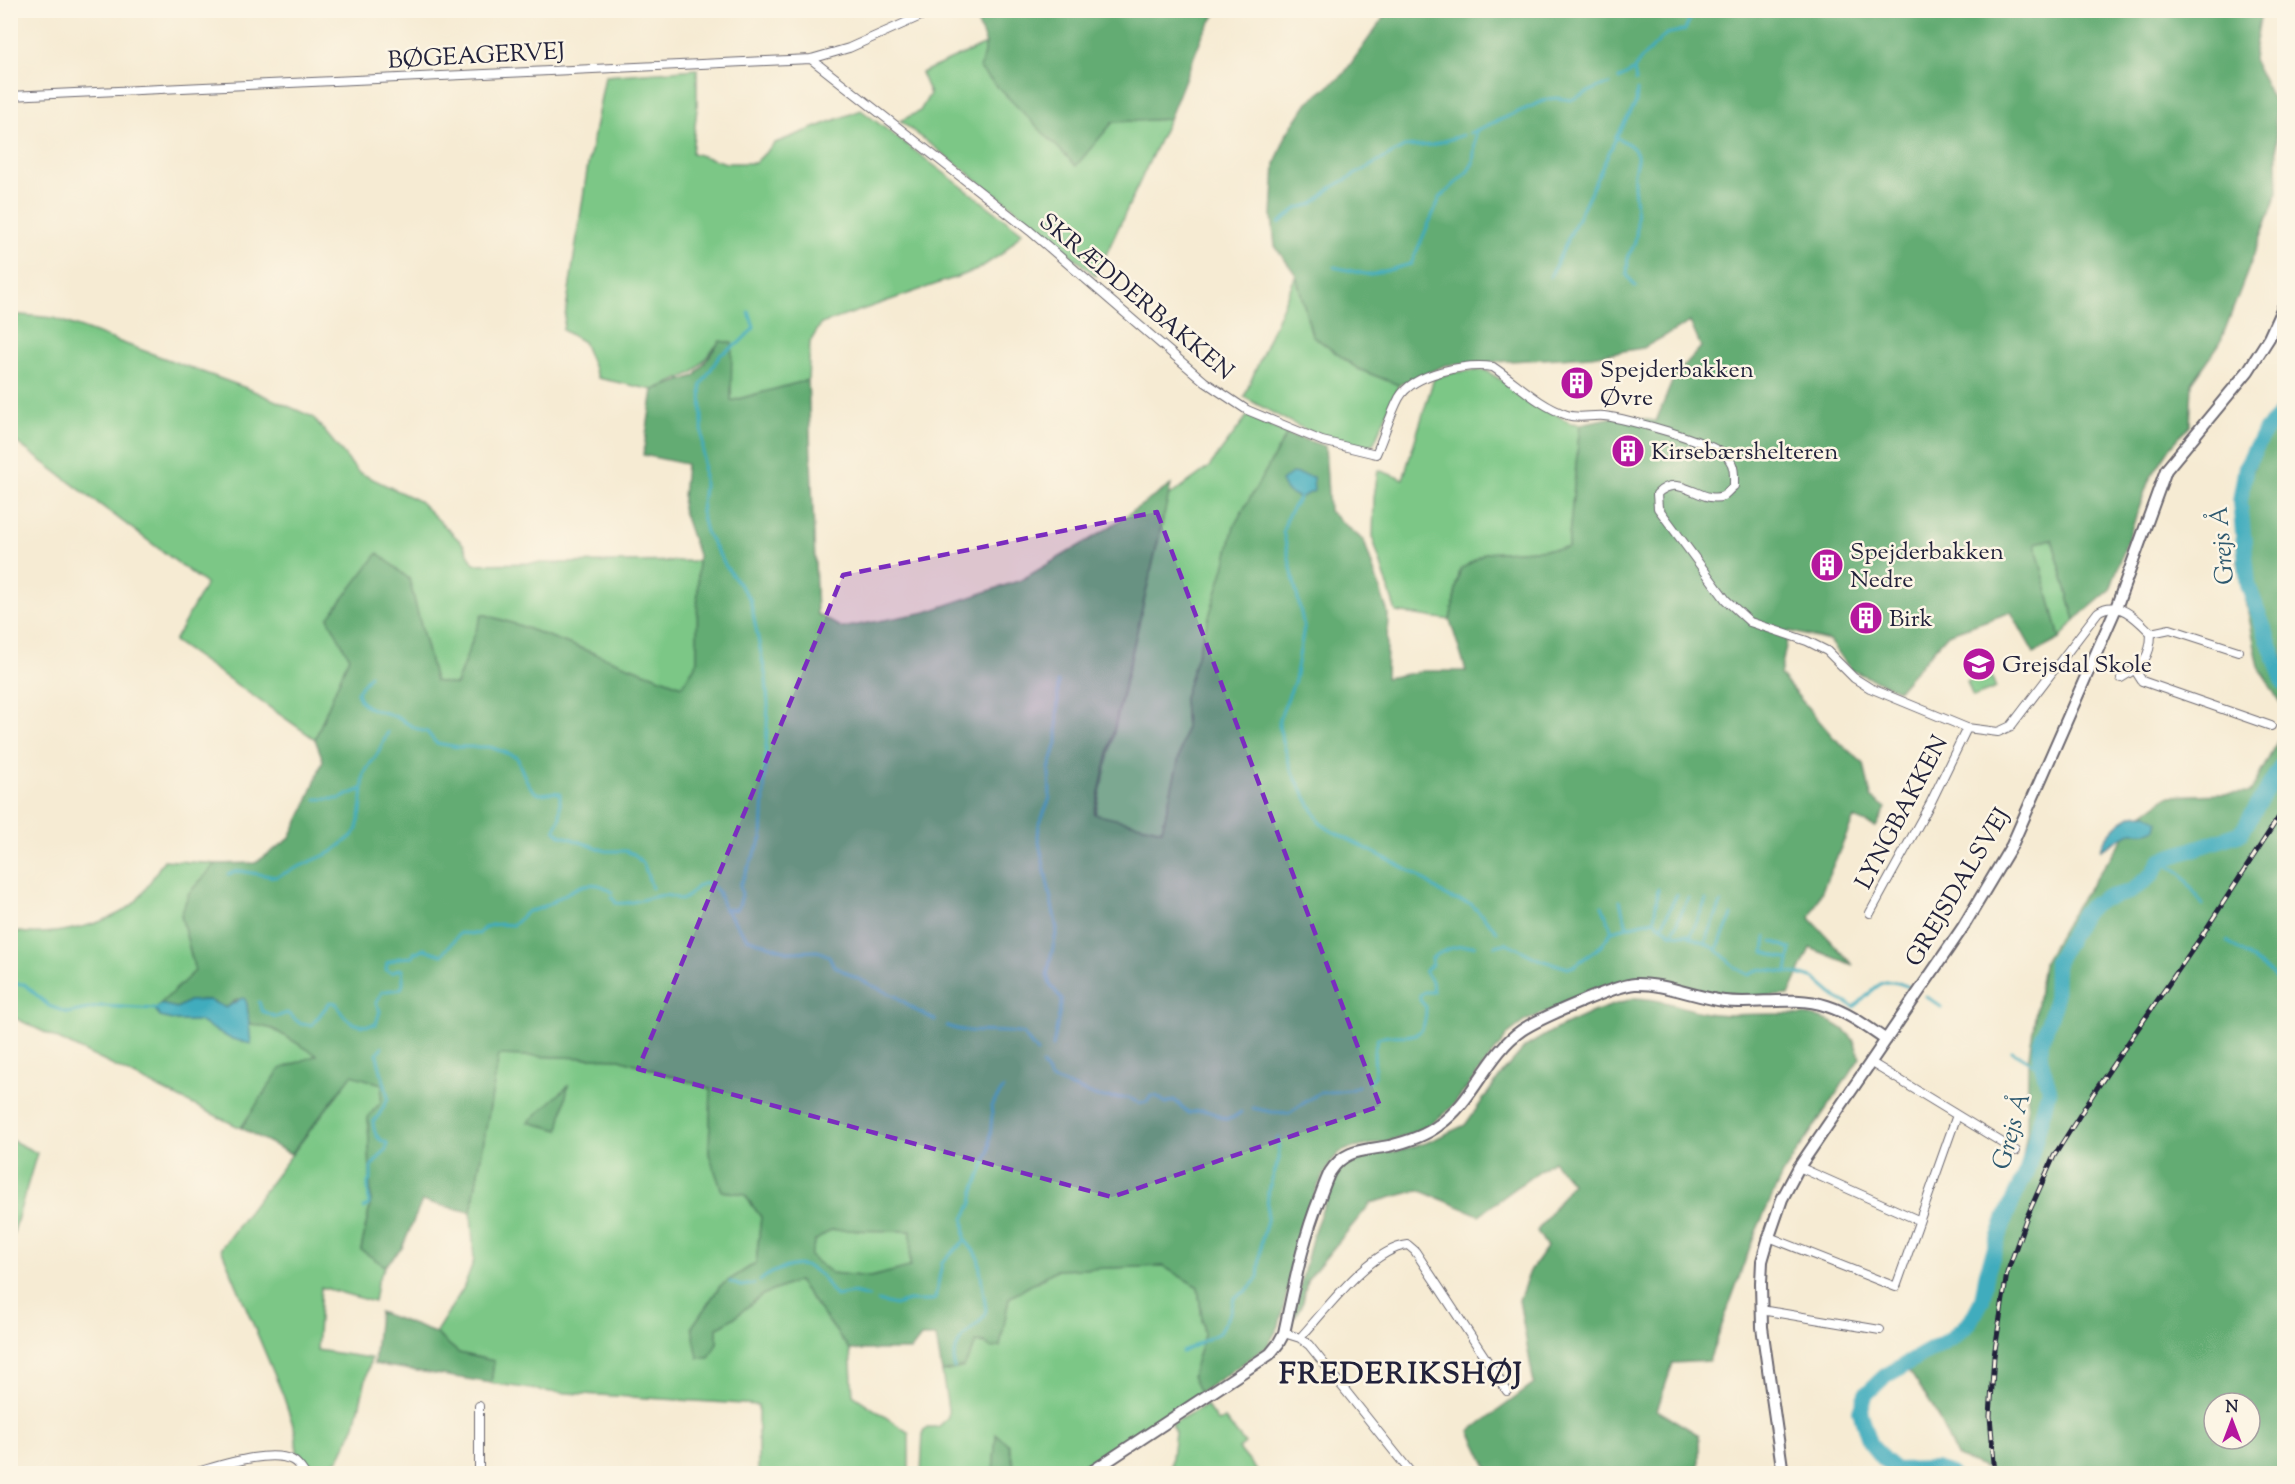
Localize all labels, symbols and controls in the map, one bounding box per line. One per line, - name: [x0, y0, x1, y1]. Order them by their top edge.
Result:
- street label: BØGEAGERVEJ: [387, 35, 566, 79]
- street label: SKRÆDDERBAKKEN: [1031, 206, 1240, 389]
- place label: Spejderbakken Øvre: [1600, 354, 1754, 416]
- building icon: Spejderbakken Øvre: [1559, 365, 1595, 401]
- building icon: Kirsebærshelteren: [1610, 433, 1646, 469]
- place label: Kirsebærshelteren: [1651, 436, 1839, 470]
- water label: Grejs Å: [2202, 505, 2245, 586]
- place label: Spejderbakken Nedre: [1850, 536, 2004, 598]
- building icon: Spejderbakken Nedre: [1809, 547, 1845, 583]
- building icon: Birk: [1848, 600, 1884, 636]
- place label: Birk: [1889, 603, 1933, 637]
- school or university icon: Grejsdal Skole: [1961, 646, 1997, 682]
- place label: Grejsdal Skole: [2002, 649, 2152, 683]
- street label: LYNGBAKKEN: [1848, 730, 1958, 896]
- street label: GREJSDALSVEJ: [1898, 802, 2019, 974]
- water label: Grejs Å: [1984, 1089, 2041, 1174]
- district label: FREDERIKSHØJ: [1279, 1354, 1523, 1397]
- north arrow: [2202, 1391, 2262, 1451]
- text: N: [2226, 1397, 2239, 1420]

